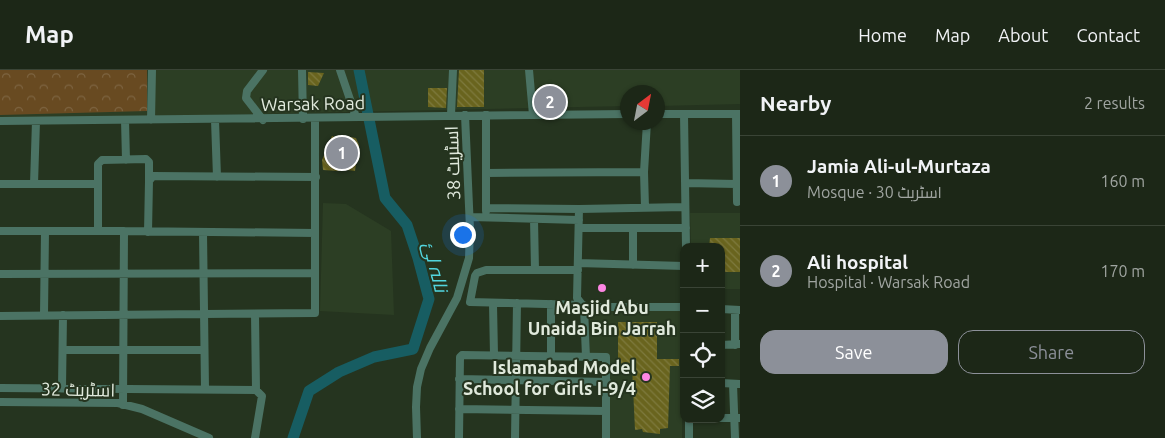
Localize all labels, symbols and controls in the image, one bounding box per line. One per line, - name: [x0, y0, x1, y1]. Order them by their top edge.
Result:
- text: Map: [25, 21, 74, 48]
- text: Home: [858, 25, 907, 45]
- text: Map: [935, 25, 970, 45]
- text: About: [998, 25, 1048, 45]
- text: Contact: [1076, 25, 1140, 45]
- pin: 2: [534, 83, 566, 121]
- north arrow: [620, 85, 665, 130]
- text: Nearby: [760, 91, 831, 115]
- street label: Warsak Road: [261, 92, 365, 114]
- text: 2 results: [1084, 94, 1145, 112]
- street label: اسٹریٹ 38: [441, 125, 465, 201]
- pin: 1: [326, 134, 358, 172]
- text: Jamia Ali-ul-Murtaza: [807, 155, 991, 177]
- text: 1: [771, 172, 781, 190]
- text: 160 m: [1100, 172, 1145, 190]
- text: Mosque · اسٹریٹ 30: [807, 183, 942, 201]
- your location: [450, 222, 476, 248]
- water label: نالہ لئ: [418, 240, 453, 296]
- map controls: [680, 243, 725, 423]
- button: +: [680, 243, 725, 288]
- text: Ali hospital: [807, 251, 908, 273]
- text: 2: [771, 262, 781, 280]
- text: 170 m: [1100, 262, 1145, 280]
- text: Hospital · Warsak Road: [807, 273, 970, 291]
- marker: Masjid Abu Unaida Bin Jarrah: [596, 282, 608, 294]
- button: −: [680, 288, 725, 333]
- place label: Masjid Abu Unaida Bin Jarrah: [528, 297, 676, 338]
- button: Save: [760, 330, 948, 374]
- button: Share: [958, 330, 1145, 374]
- button: locate: [680, 333, 725, 378]
- place label: Islamabad Model School for Girls I-9/4: [463, 357, 637, 398]
- marker: Islamabad Model School for Girls I-9/4: [640, 371, 652, 383]
- street label: اسٹریٹ 32: [41, 378, 115, 402]
- button: layers: [680, 378, 725, 423]

